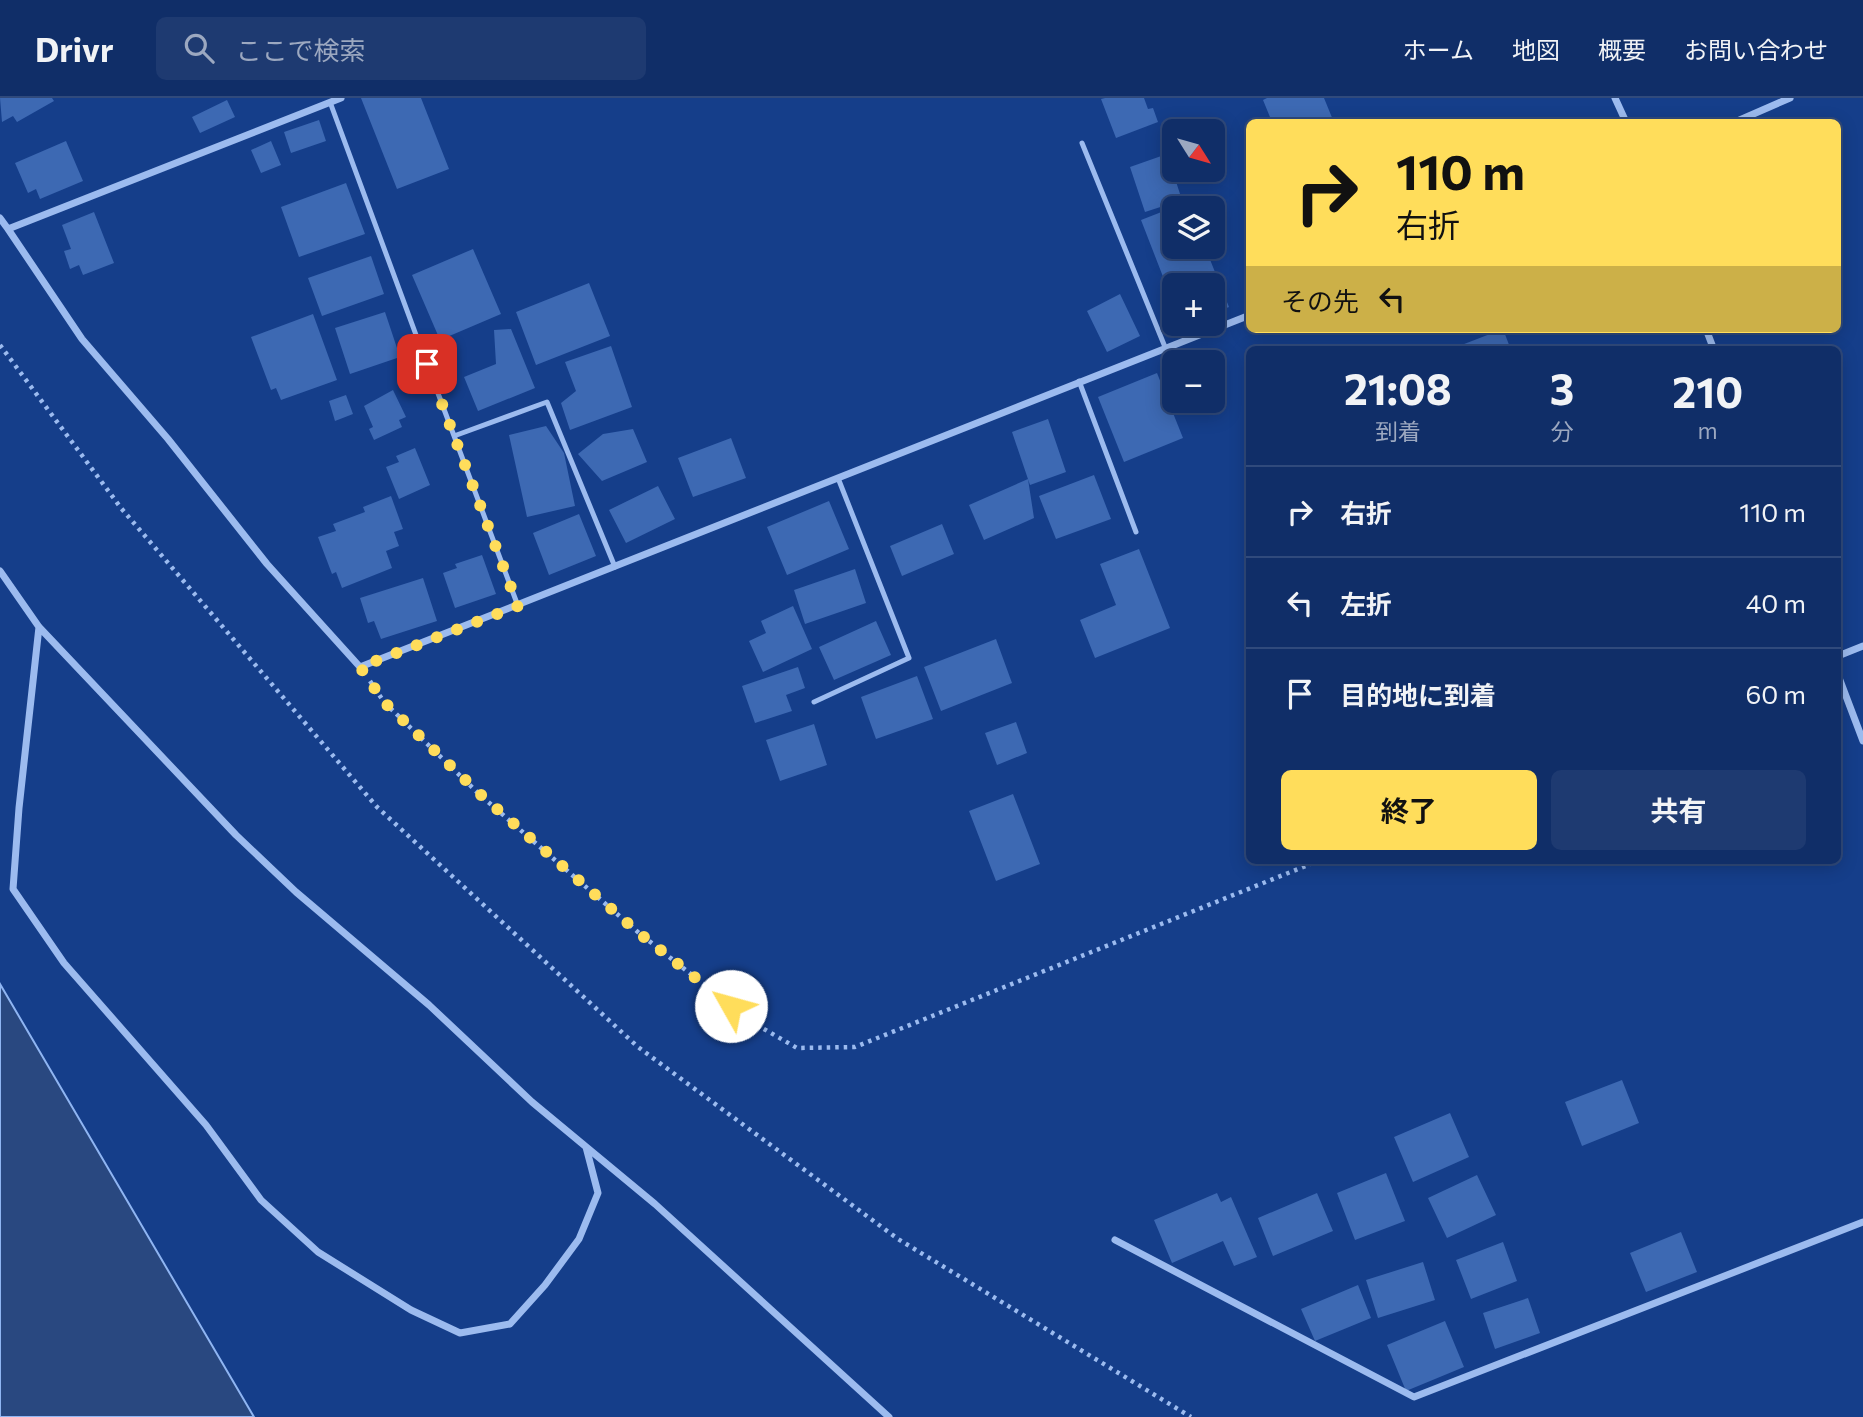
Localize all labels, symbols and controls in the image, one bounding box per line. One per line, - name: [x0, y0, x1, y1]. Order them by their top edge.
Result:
- search box: [156, 17, 646, 80]
- text: Drivr: [35, 28, 114, 69]
- icon: search: [180, 29, 218, 67]
- text: ここで検索: [236, 34, 366, 65]
- text: ホーム: [1403, 35, 1474, 64]
- text: 地図: [1512, 35, 1560, 64]
- text: 概要: [1598, 35, 1646, 64]
- text: お問い合わせ: [1684, 35, 1828, 64]
- north arrow: [1162, 119, 1225, 182]
- map controls: [1162, 119, 1225, 413]
- text: 110 m: [1396, 140, 1525, 200]
- icon: right: [1281, 147, 1372, 238]
- button: layers: [1162, 196, 1225, 259]
- text: 右折: [1396, 204, 1460, 244]
- button: +: [1162, 273, 1225, 336]
- icon: left: [1373, 280, 1411, 318]
- text: その先: [1281, 285, 1359, 316]
- pin: [397, 334, 457, 394]
- icon: arrive: [408, 345, 446, 383]
- button: −: [1162, 350, 1225, 413]
- text: 21:08: [1344, 362, 1452, 414]
- text: 3: [1550, 362, 1574, 414]
- text: 210: [1672, 365, 1743, 417]
- text: m: [1698, 416, 1718, 444]
- text: 到着: [1375, 417, 1421, 445]
- text: 分: [1551, 417, 1574, 445]
- icon: right: [1281, 493, 1319, 531]
- text: 110 m: [1739, 496, 1806, 527]
- text: 右折: [1340, 497, 1392, 528]
- icon: left: [1281, 584, 1319, 622]
- text: 40 m: [1746, 587, 1806, 618]
- text: 左折: [1340, 588, 1392, 619]
- icon: arrive: [1281, 675, 1319, 713]
- text: 60 m: [1746, 678, 1806, 709]
- text: 目的地に到着: [1340, 679, 1496, 710]
- button: 終了: [1281, 770, 1537, 850]
- button: 共有: [1551, 770, 1806, 850]
- position arrow: [694, 969, 768, 1043]

